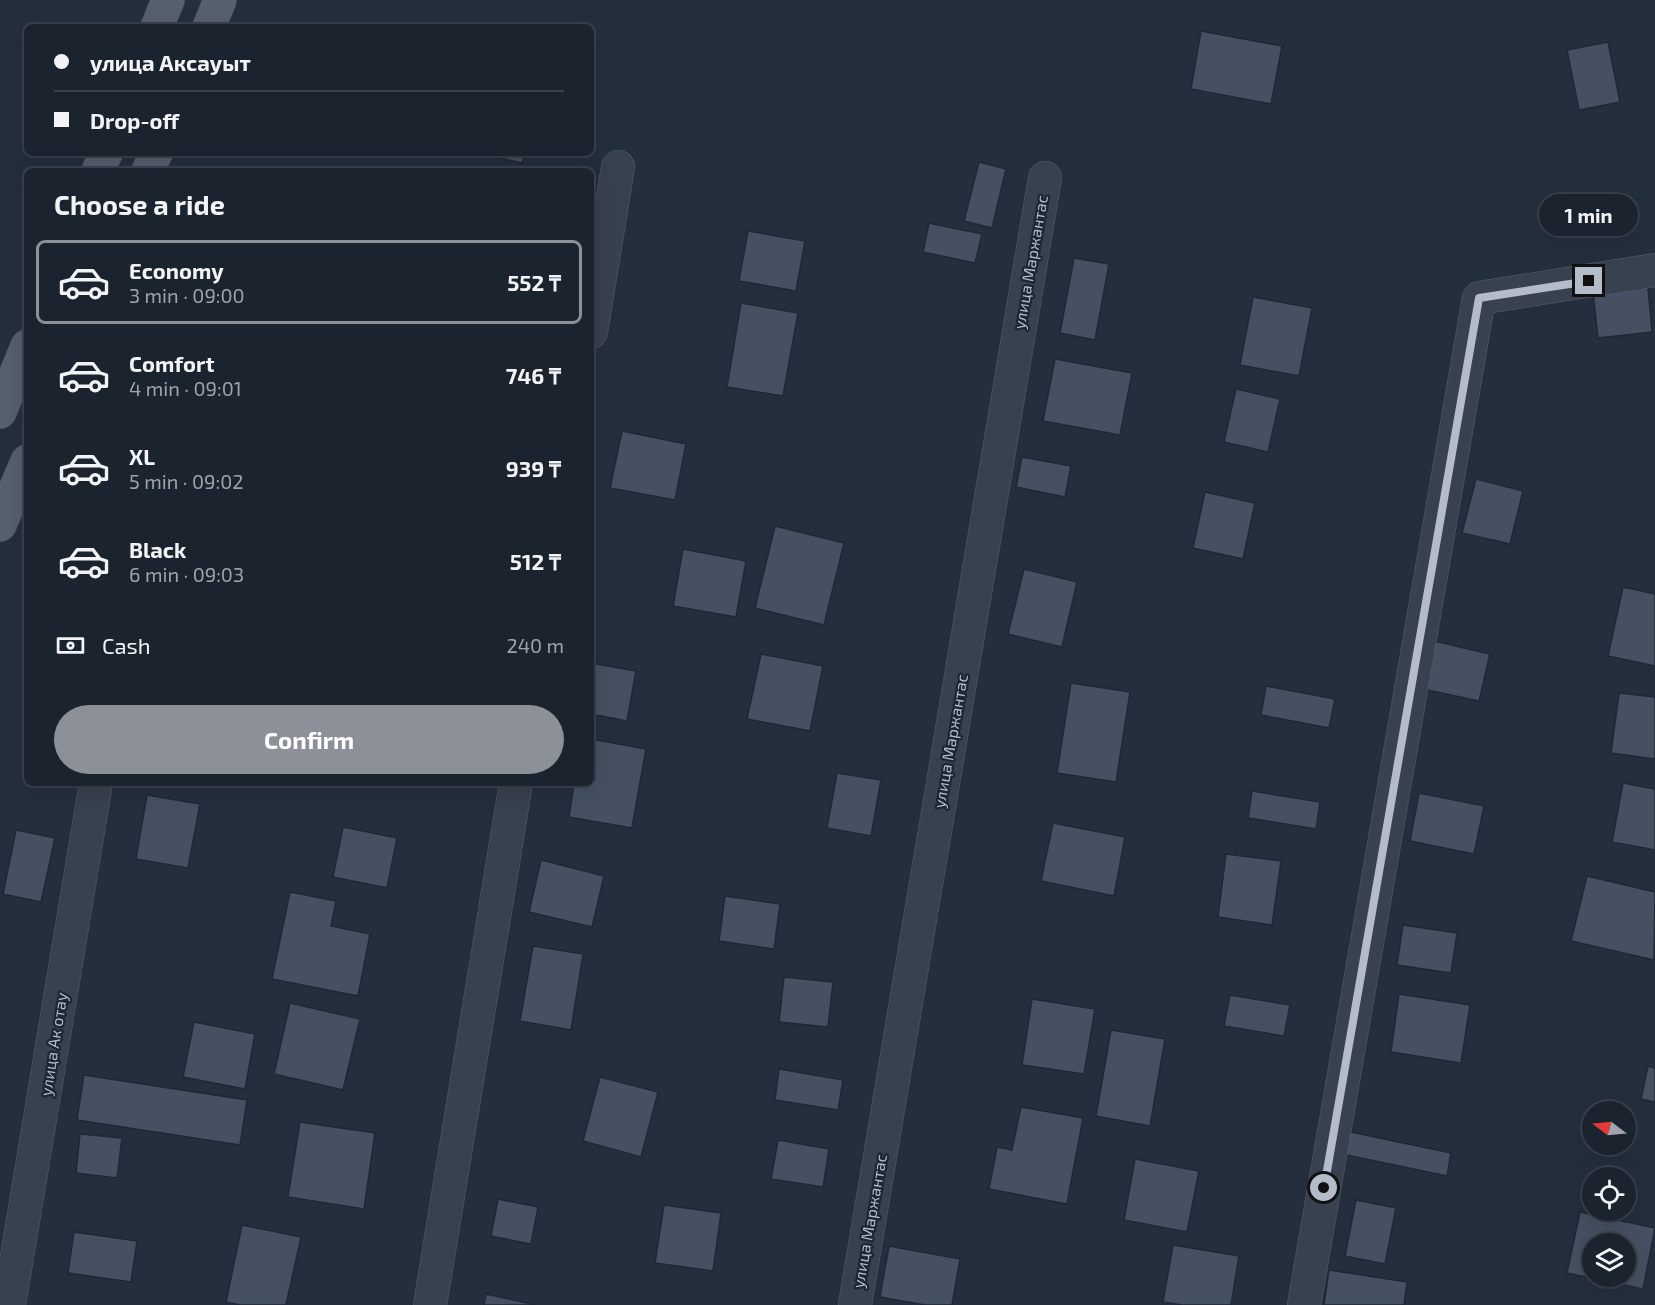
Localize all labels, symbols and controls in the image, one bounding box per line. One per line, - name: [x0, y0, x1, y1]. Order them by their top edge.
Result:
- text: улица Аксауыт: [90, 49, 251, 75]
- text: Drop-off: [90, 107, 179, 133]
- text: Choose a ride: [54, 188, 225, 220]
- street label: улица Маржантас: [1009, 193, 1052, 331]
- callout: 1 min: [1540, 194, 1638, 236]
- text: 1 min: [1564, 203, 1613, 227]
- icon: car: [57, 255, 111, 309]
- text: Economy: [129, 257, 224, 283]
- route end: [1575, 267, 1602, 294]
- text: 552 ₸: [507, 269, 561, 295]
- text: 3 min · 09:00: [129, 283, 245, 307]
- icon: car: [57, 348, 111, 402]
- text: Comfort: [129, 350, 214, 376]
- text: 746 ₸: [506, 362, 561, 388]
- text: 4 min · 09:01: [129, 376, 242, 400]
- icon: car: [57, 441, 111, 495]
- text: XL: [129, 443, 155, 469]
- text: 939 ₸: [506, 455, 561, 481]
- text: 5 min · 09:02: [129, 469, 243, 493]
- icon: car: [57, 534, 111, 588]
- text: Black: [129, 536, 186, 562]
- text: 512 ₸: [510, 548, 561, 574]
- text: 6 min · 09:03: [129, 562, 244, 586]
- icon: cash: [54, 629, 87, 662]
- text: Cash: [102, 632, 151, 658]
- text: 240 m: [506, 633, 564, 657]
- street label: улица Маржантас: [929, 672, 972, 810]
- button: Confirm: [54, 705, 564, 774]
- street label: улица Ак отау: [35, 990, 72, 1097]
- north arrow: [1582, 1101, 1636, 1155]
- map controls: [1582, 1101, 1636, 1287]
- street label: улица Маржантас: [848, 1152, 891, 1290]
- button: locate: [1582, 1167, 1636, 1221]
- route start: [1310, 1174, 1337, 1201]
- button: layers: [1582, 1233, 1636, 1287]

